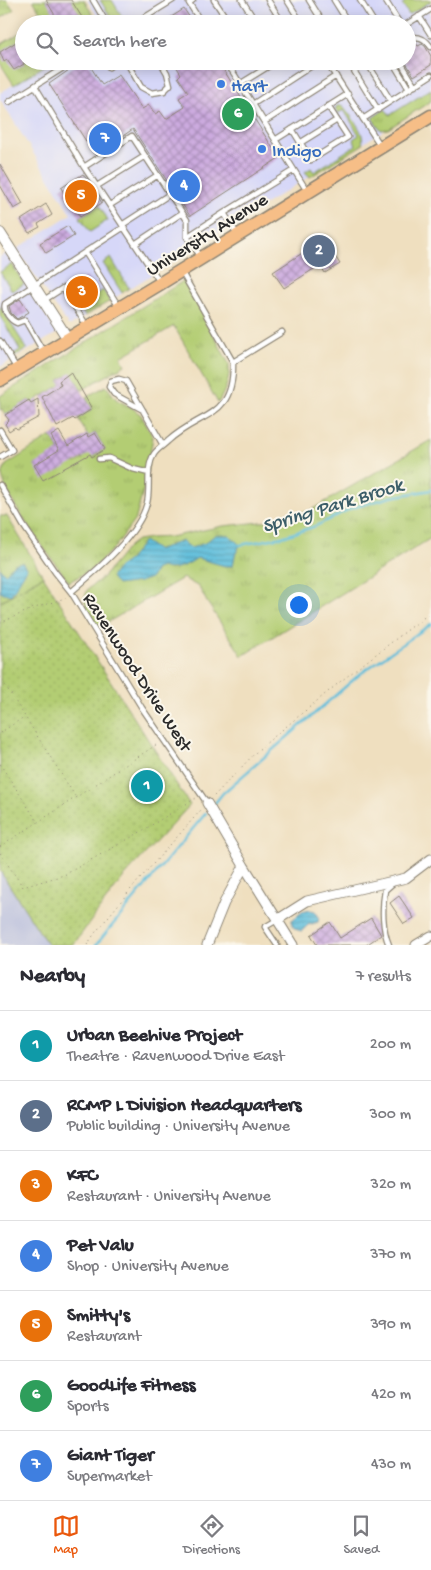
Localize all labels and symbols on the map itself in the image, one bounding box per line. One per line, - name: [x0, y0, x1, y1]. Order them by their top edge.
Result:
- place label: Hart: [231, 76, 269, 99]
- marker: Hart: [215, 78, 227, 90]
- pin: 6: [222, 95, 254, 133]
- pin: 7: [89, 120, 121, 158]
- place label: Indigo: [272, 141, 322, 164]
- marker: Indigo: [256, 143, 268, 155]
- pin: 4: [168, 167, 200, 205]
- pin: 5: [65, 177, 97, 215]
- street label: University Avenue: [143, 189, 273, 283]
- pin: 2: [303, 232, 335, 270]
- pin: 3: [66, 273, 98, 311]
- water label: Spring Park Brook: [260, 474, 408, 540]
- street label: Ravenwood Drive West: [76, 589, 197, 758]
- your location: [286, 592, 312, 618]
- pin: 1: [131, 767, 163, 805]

